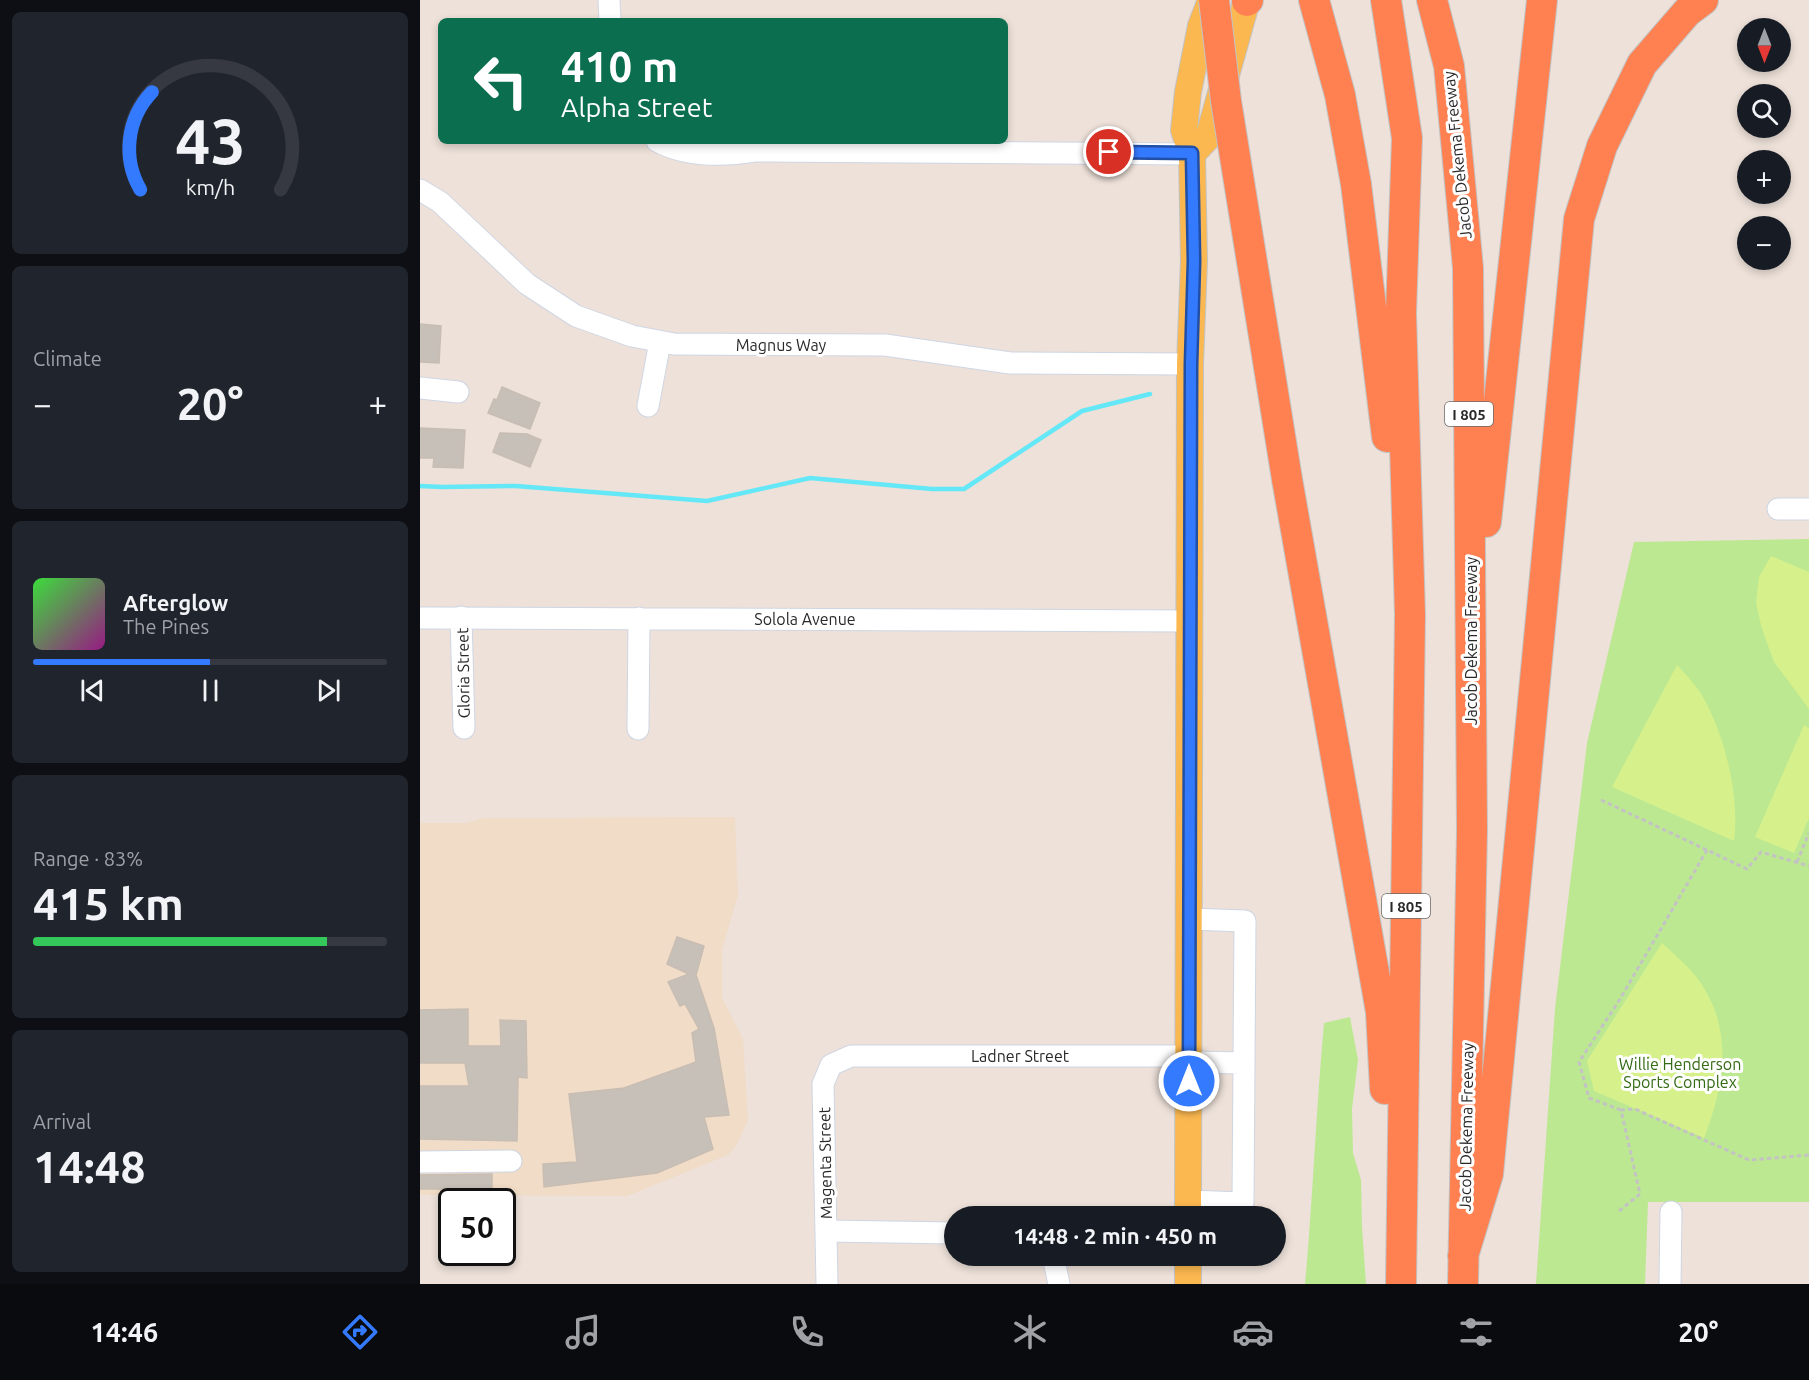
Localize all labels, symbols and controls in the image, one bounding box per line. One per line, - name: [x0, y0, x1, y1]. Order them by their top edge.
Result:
- north arrow: [1737, 18, 1791, 72]
- map controls: [1737, 18, 1791, 270]
- icon: left: [462, 42, 540, 120]
- text: 410 m: [561, 43, 678, 90]
- street label: Jacob Dekema Freeway: [1439, 70, 1475, 240]
- button: search: [1737, 84, 1791, 138]
- text: Alpha Street: [561, 92, 712, 122]
- text: 43: [175, 106, 245, 176]
- pin: [1083, 126, 1134, 177]
- icon: arrive: [1092, 135, 1125, 168]
- button: +: [1737, 150, 1791, 204]
- text: km/h: [185, 176, 235, 200]
- button: −: [1737, 216, 1791, 270]
- street label: Magnus Way: [736, 336, 827, 354]
- text: Climate: [33, 347, 102, 370]
- text: 20°: [177, 378, 243, 429]
- text: −: [33, 385, 52, 422]
- text: +: [368, 385, 387, 422]
- road number: I 805: [1445, 402, 1493, 426]
- street label: Jacob Dekema Freeway: [1462, 556, 1480, 725]
- text: Afterglow: [123, 590, 228, 615]
- street label: Solola Avenue: [754, 610, 856, 628]
- text: The Pines: [123, 615, 209, 638]
- street label: Gloria Street: [453, 627, 473, 718]
- icon: previous: [76, 674, 109, 707]
- icon: pause: [194, 674, 227, 707]
- icon: next: [312, 674, 345, 707]
- text: Range · 83%: [33, 847, 143, 870]
- text: 415 km: [33, 878, 184, 929]
- road number: I 805: [1382, 894, 1430, 918]
- street label: Jacob Dekema Freeway: [1456, 1042, 1476, 1211]
- street label: Ladner Street: [971, 1047, 1070, 1065]
- position arrow: [1157, 1049, 1221, 1113]
- park label: Willie Henderson Sports Complex: [1619, 1055, 1741, 1091]
- street label: Magenta Street: [815, 1106, 835, 1219]
- text: Arrival: [33, 1110, 91, 1133]
- text: 14:48: [33, 1141, 146, 1192]
- speed limit sign: 50: [438, 1188, 516, 1266]
- text: 14:48 · 2 min · 450 m: [1013, 1223, 1217, 1248]
- icon: directions: [339, 1311, 381, 1353]
- icon: music: [562, 1311, 604, 1353]
- icon: phone: [786, 1311, 828, 1353]
- icon: climate: [1009, 1311, 1051, 1353]
- icon: car: [1232, 1311, 1274, 1353]
- icon: filters: [1455, 1311, 1497, 1353]
- text: 14:46: [91, 1317, 158, 1347]
- text: 20°: [1678, 1317, 1718, 1347]

